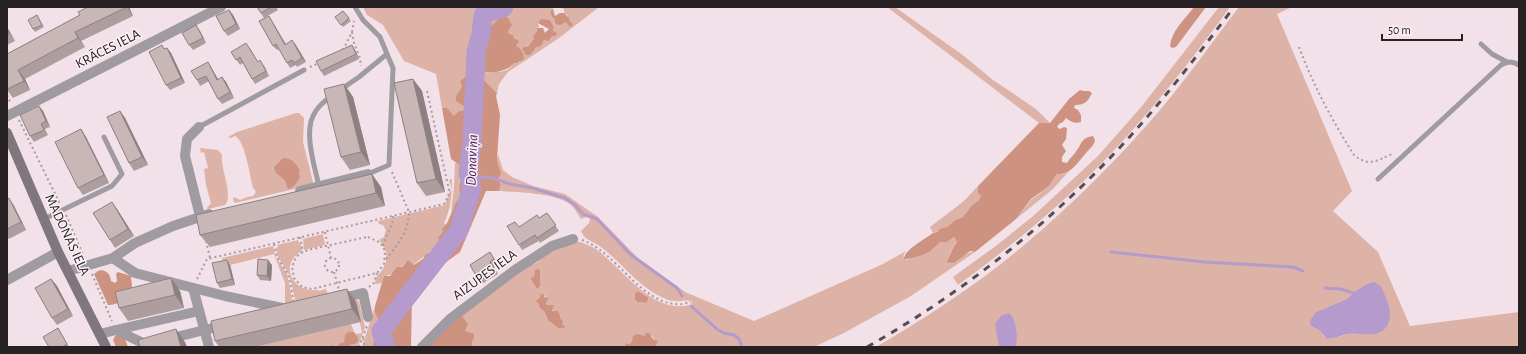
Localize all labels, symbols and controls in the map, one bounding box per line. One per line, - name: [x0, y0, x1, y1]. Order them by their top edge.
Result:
- scale bar: [1382, 16, 1462, 42]
- text: 50 m: [1388, 24, 1411, 36]
- street label: KRĀCES IELA: [73, 26, 143, 71]
- water label: Donaviņa: [464, 134, 481, 186]
- street label: MADONAS IELA: [42, 192, 92, 278]
- street label: AIZUPES IELA: [450, 247, 520, 303]

